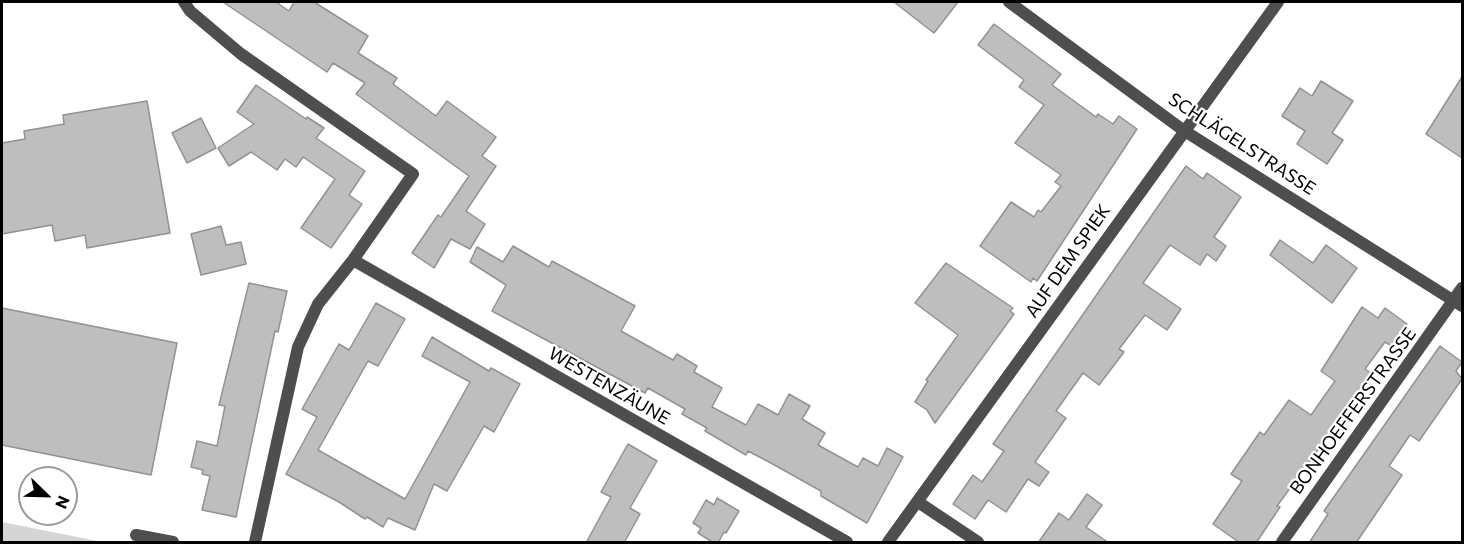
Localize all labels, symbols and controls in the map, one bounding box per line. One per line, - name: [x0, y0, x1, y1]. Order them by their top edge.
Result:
- street label: SCHLÄGELSTRASSE: [1164, 88, 1320, 200]
- street label: AUF DEM SPIEK: [1021, 200, 1115, 322]
- street label: BONHOEFFERSTRASSE: [1285, 324, 1421, 498]
- street label: WESTENZÄUNE: [544, 343, 674, 429]
- north arrow: [18, 466, 78, 526]
- text: N: [52, 493, 74, 512]

